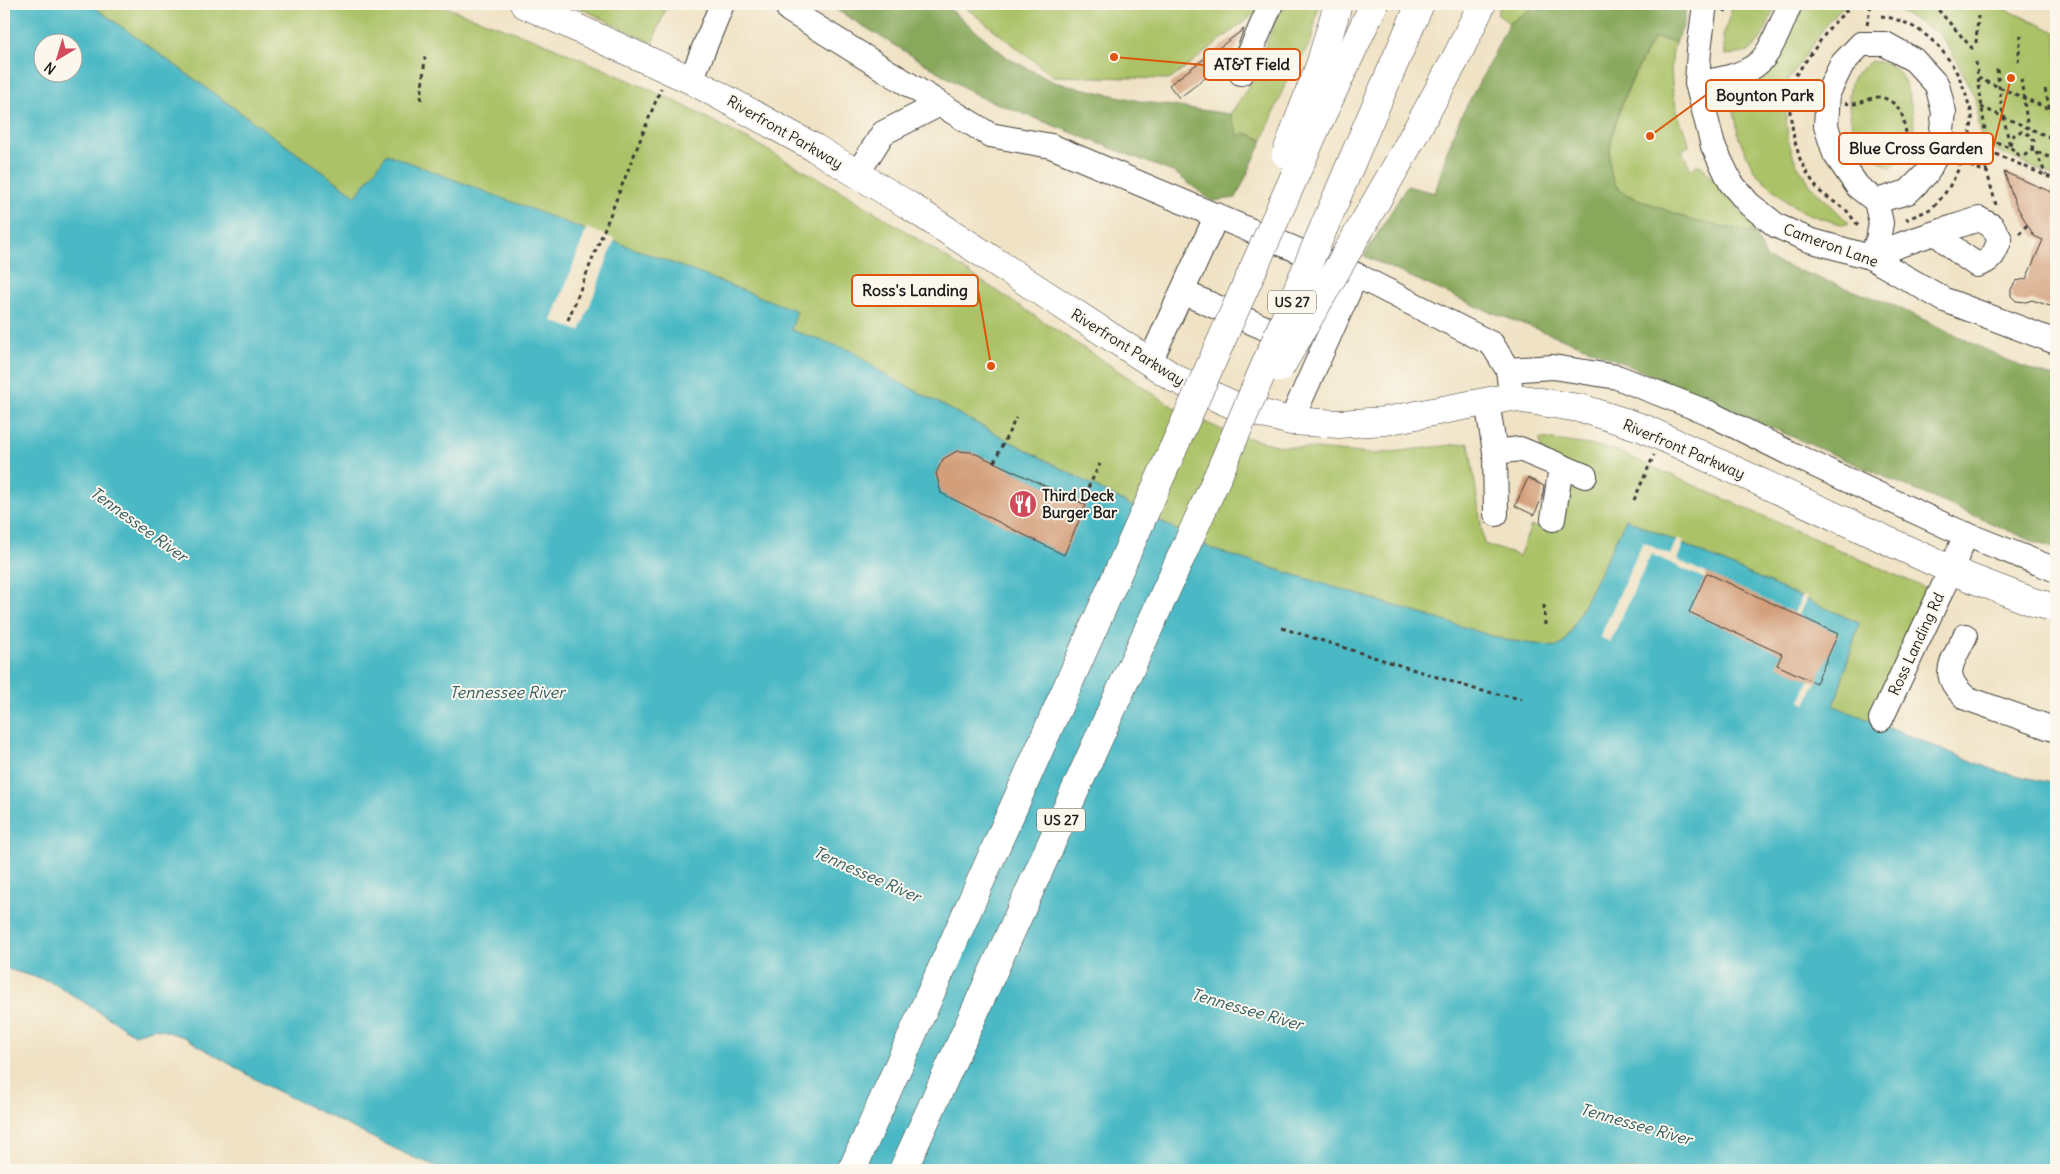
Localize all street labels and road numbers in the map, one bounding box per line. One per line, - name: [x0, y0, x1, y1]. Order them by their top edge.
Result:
- street label: Riverfront Parkway: [724, 91, 846, 173]
- street label: Cameron Lane: [1781, 219, 1881, 271]
- road number: US 27: [1268, 290, 1316, 314]
- street label: Riverfront Parkway: [1068, 304, 1188, 390]
- street label: Riverfront Parkway: [1620, 415, 1748, 483]
- street label: Ross Landing Rd: [1884, 589, 1948, 699]
- road number: US 27: [1037, 808, 1085, 832]

